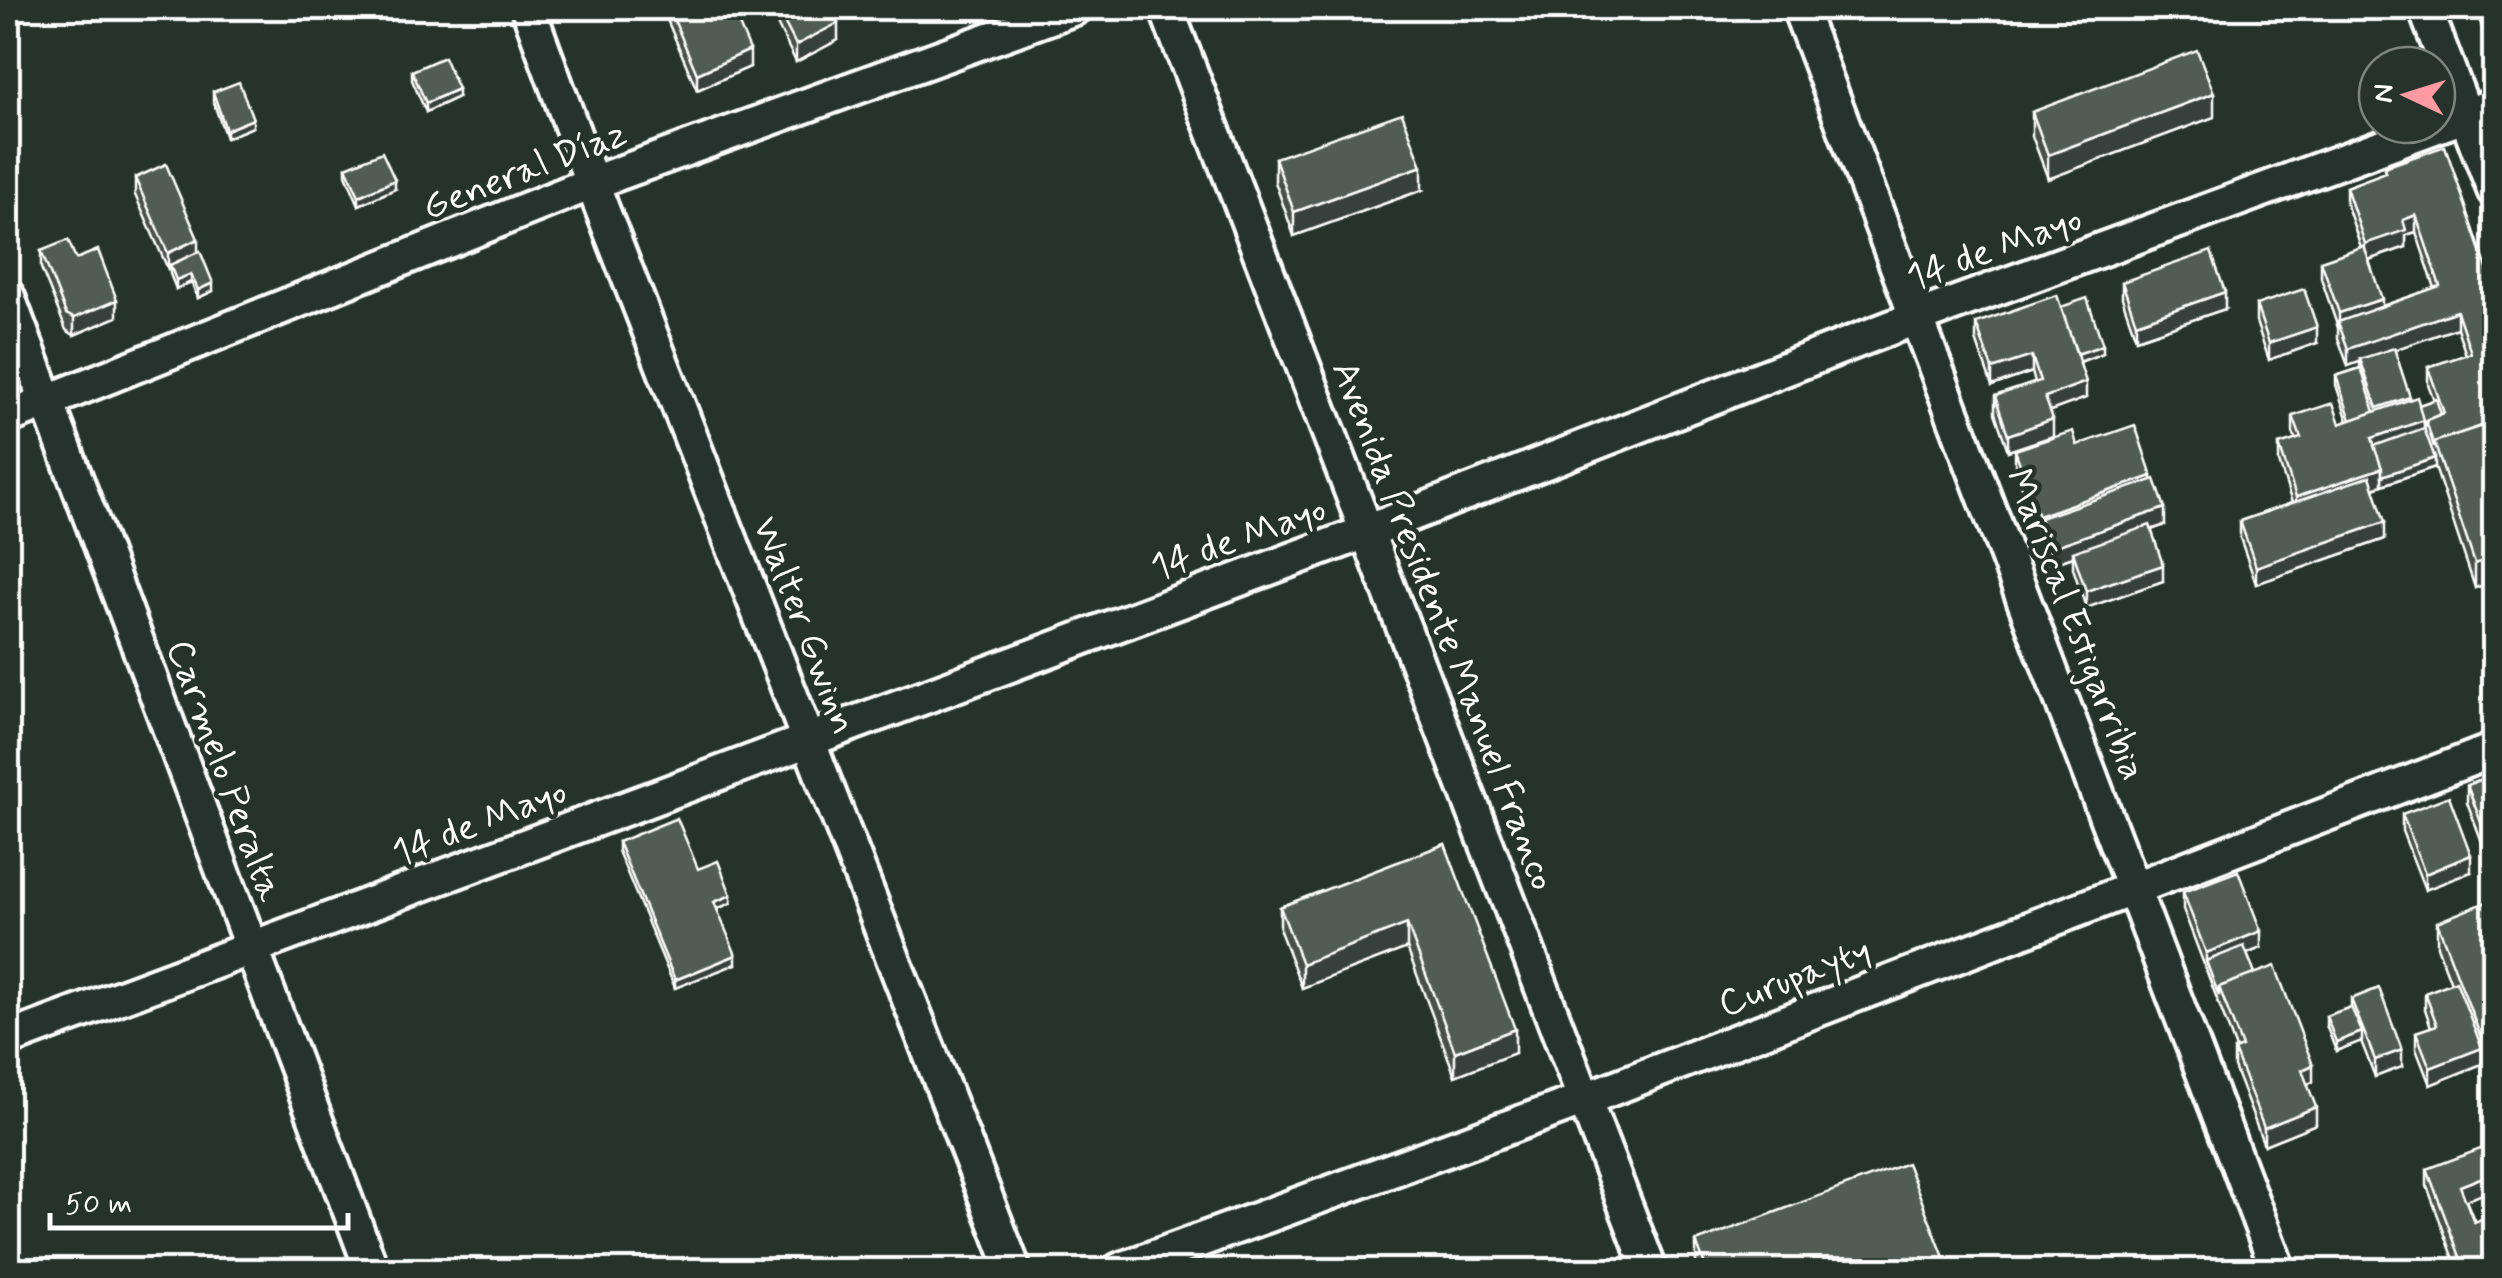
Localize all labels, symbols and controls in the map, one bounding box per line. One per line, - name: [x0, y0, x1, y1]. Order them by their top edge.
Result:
- north arrow: [2357, 45, 2457, 145]
- text: N: [2365, 83, 2404, 104]
- street label: General Díaz: [416, 110, 634, 233]
- street label: 14 de Mayo: [1901, 195, 2089, 304]
- street label: Avenida Presidente Manuel Franco: [1319, 354, 1566, 897]
- street label: Mariscal Estigarribia: [1993, 462, 2157, 788]
- street label: 14 de Mayo: [1145, 485, 1333, 594]
- street label: Walter Gwinn: [740, 510, 868, 742]
- street label: Carmelo Peralta: [154, 633, 294, 909]
- street label: 14 de Mayo: [386, 768, 574, 879]
- street label: Curupayty: [1712, 927, 1878, 1030]
- scale bar: [50, 1168, 348, 1230]
- text: 50 m: [65, 1185, 132, 1224]

